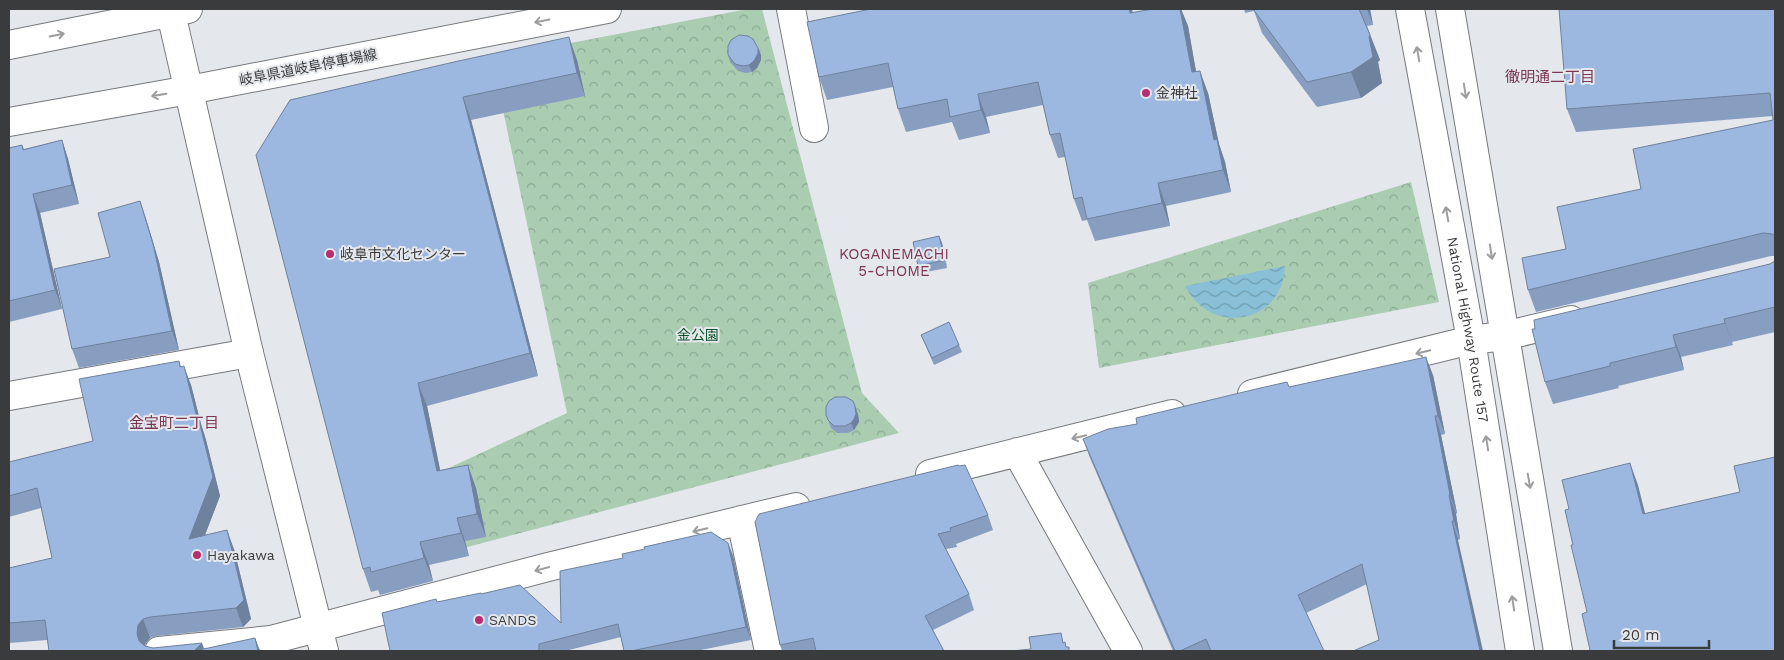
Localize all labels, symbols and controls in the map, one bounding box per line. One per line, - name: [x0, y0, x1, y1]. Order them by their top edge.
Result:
- one-way arrow: [534, 17, 550, 27]
- one-way arrow: [48, 30, 64, 40]
- street label: 岐阜県道岐阜停車場線: [238, 46, 378, 88]
- one-way arrow: [1413, 46, 1422, 62]
- district label: 徹明通二丁目: [1505, 68, 1595, 86]
- one-way arrow: [1460, 83, 1470, 99]
- place label: 金神社: [1156, 85, 1198, 101]
- marker: 金神社: [1140, 87, 1152, 99]
- one-way arrow: [151, 91, 167, 101]
- one-way arrow: [1441, 206, 1451, 222]
- street label: National Highway Route 157: [1444, 236, 1492, 424]
- one-way arrow: [1486, 243, 1496, 259]
- district label: KOGANEMACHI 5-CHOME: [839, 245, 949, 280]
- place label: 岐阜市文化センター: [340, 246, 466, 262]
- marker: 岐阜市文化センター: [324, 248, 336, 260]
- park label: 金公園: [677, 327, 719, 343]
- one-way arrow: [1416, 348, 1432, 357]
- district label: 金宝町二丁目: [129, 414, 219, 432]
- one-way arrow: [1071, 433, 1087, 442]
- one-way arrow: [1482, 435, 1492, 451]
- one-way arrow: [1524, 473, 1534, 489]
- one-way arrow: [693, 526, 709, 535]
- place label: Hayakawa: [207, 547, 275, 563]
- marker: Hayakawa: [191, 549, 203, 561]
- one-way arrow: [535, 565, 551, 574]
- one-way arrow: [1507, 595, 1517, 611]
- place label: SANDS: [489, 612, 536, 628]
- marker: SANDS: [473, 614, 485, 626]
- scale bar: [1614, 618, 1709, 650]
- text: 20 m: [1622, 626, 1660, 644]

